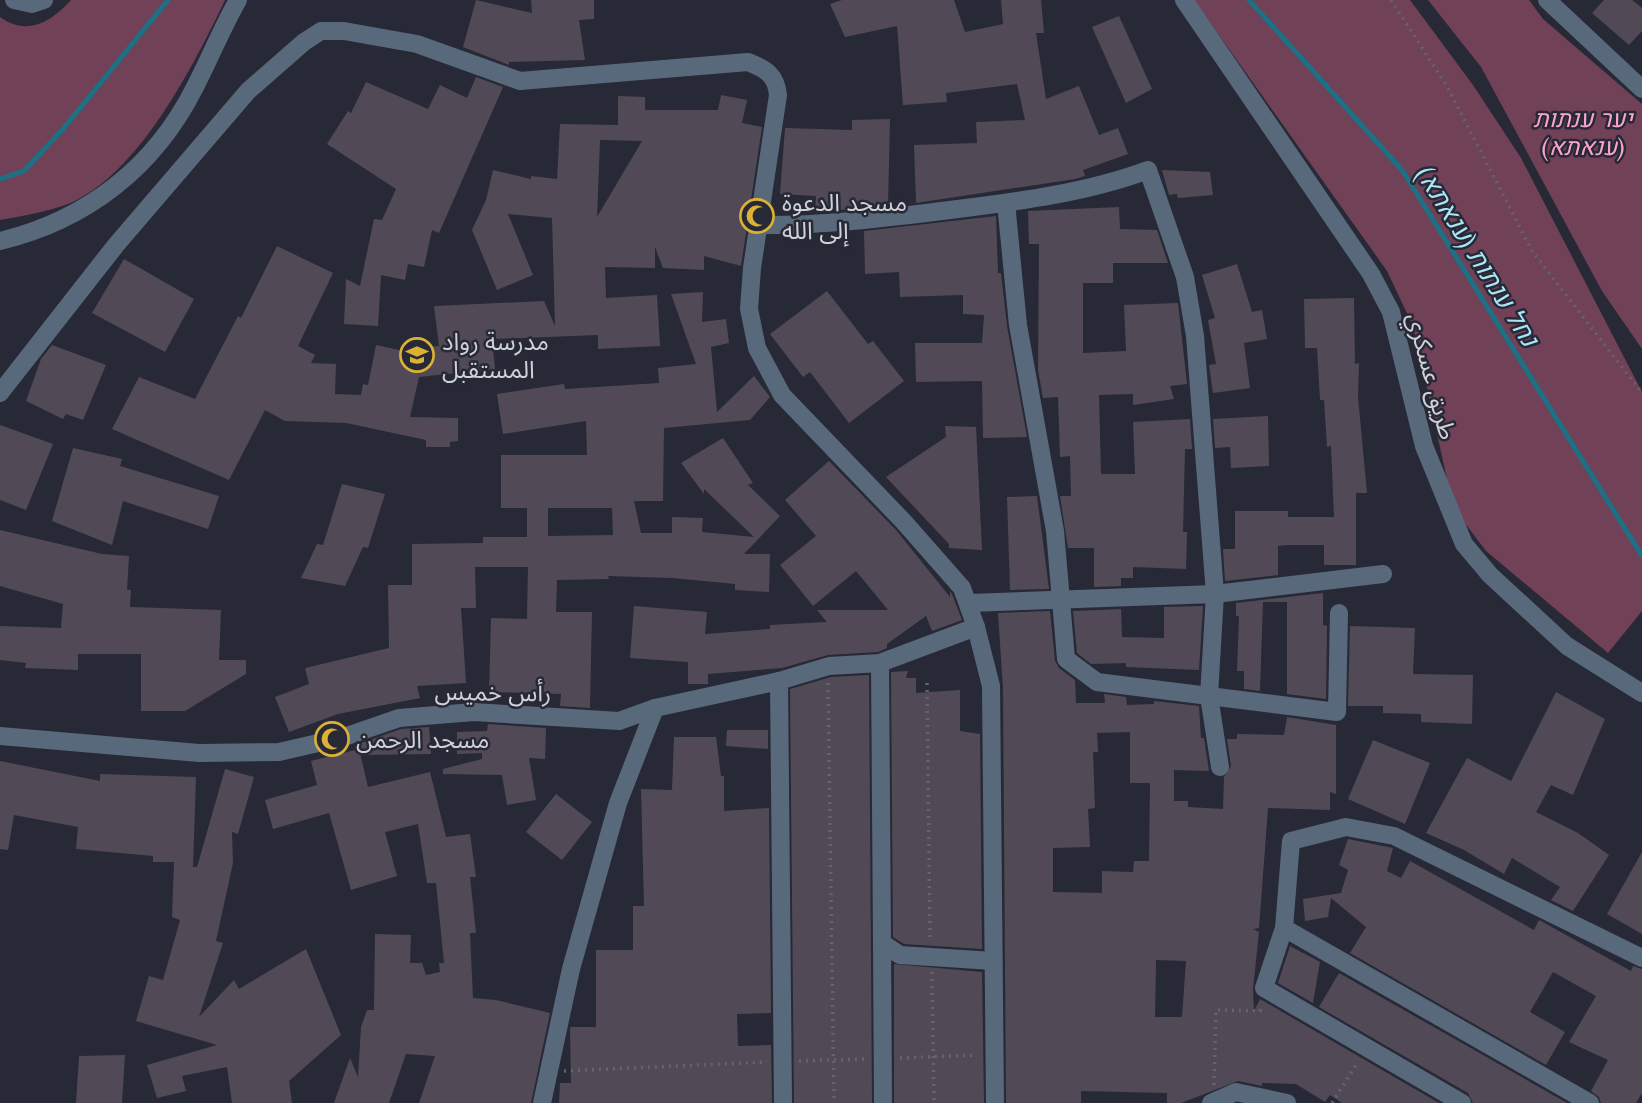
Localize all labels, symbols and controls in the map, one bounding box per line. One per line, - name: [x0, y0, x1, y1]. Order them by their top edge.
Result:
- park label: יער ענתות (ענאתא): [1534, 103, 1634, 162]
- water label: נחל ענתות (ענאתא): [1409, 160, 1548, 354]
- place label: مسجد الدعوة إلى الله: [782, 187, 907, 247]
- mosque icon: مسجد الدعوة إلى الله: [738, 197, 776, 235]
- street label: طريق عسكري: [1397, 309, 1464, 444]
- place label: مدرسة رواد المستقبل: [442, 326, 549, 385]
- school or university icon: مدرسة رواد المستقبل: [398, 336, 436, 374]
- street label: رأس خميس: [434, 675, 552, 709]
- mosque icon: مسجد الرحمن: [313, 720, 351, 758]
- place label: مسجد الرحمن: [356, 724, 489, 755]

